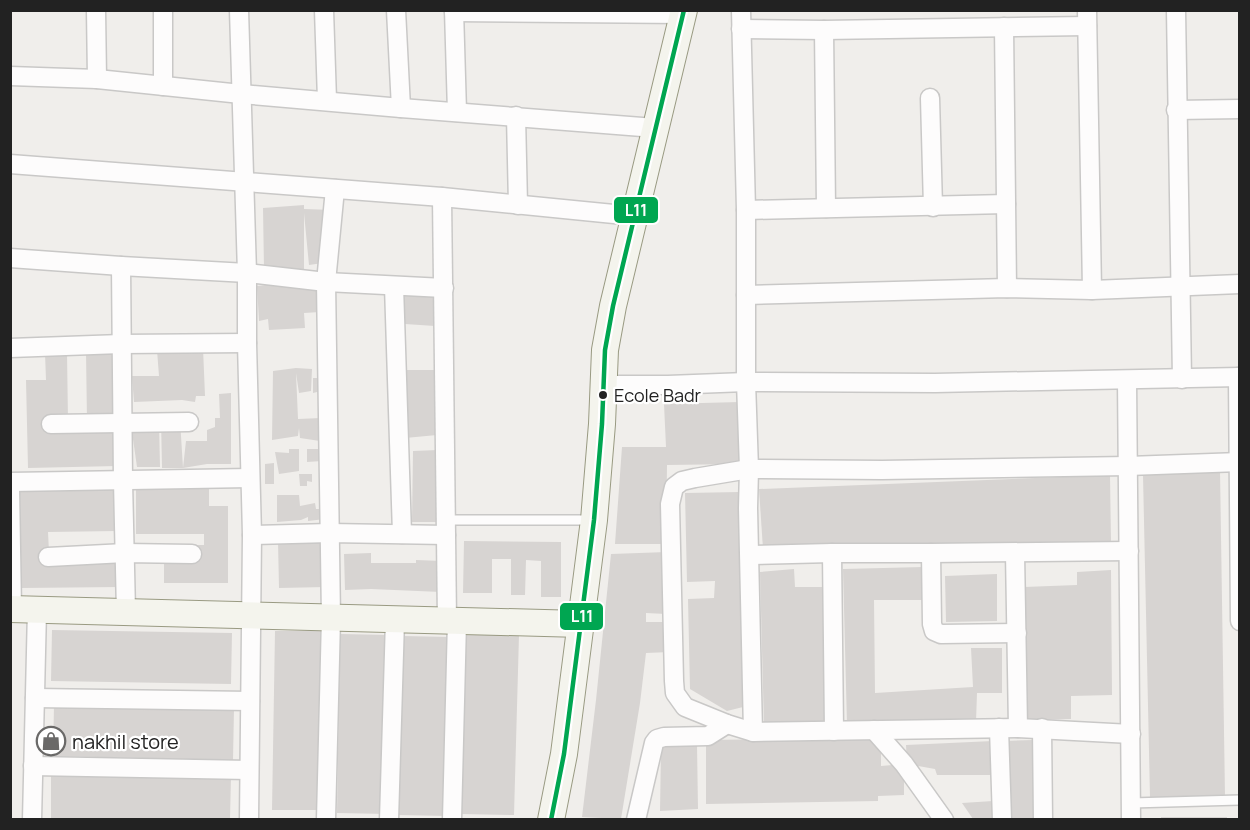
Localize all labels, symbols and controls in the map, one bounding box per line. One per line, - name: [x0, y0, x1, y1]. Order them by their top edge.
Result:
- line badge: L11: [613, 196, 659, 224]
- text: L11: [625, 199, 647, 221]
- place label: Ecole Badr: [614, 383, 702, 407]
- marker: Ecole Badr: [597, 389, 609, 401]
- line badge: L11: [559, 602, 604, 631]
- text: L11: [571, 605, 593, 627]
- shop icon: nakhil store: [35, 725, 67, 757]
- place label: nakhil store: [72, 728, 179, 755]

